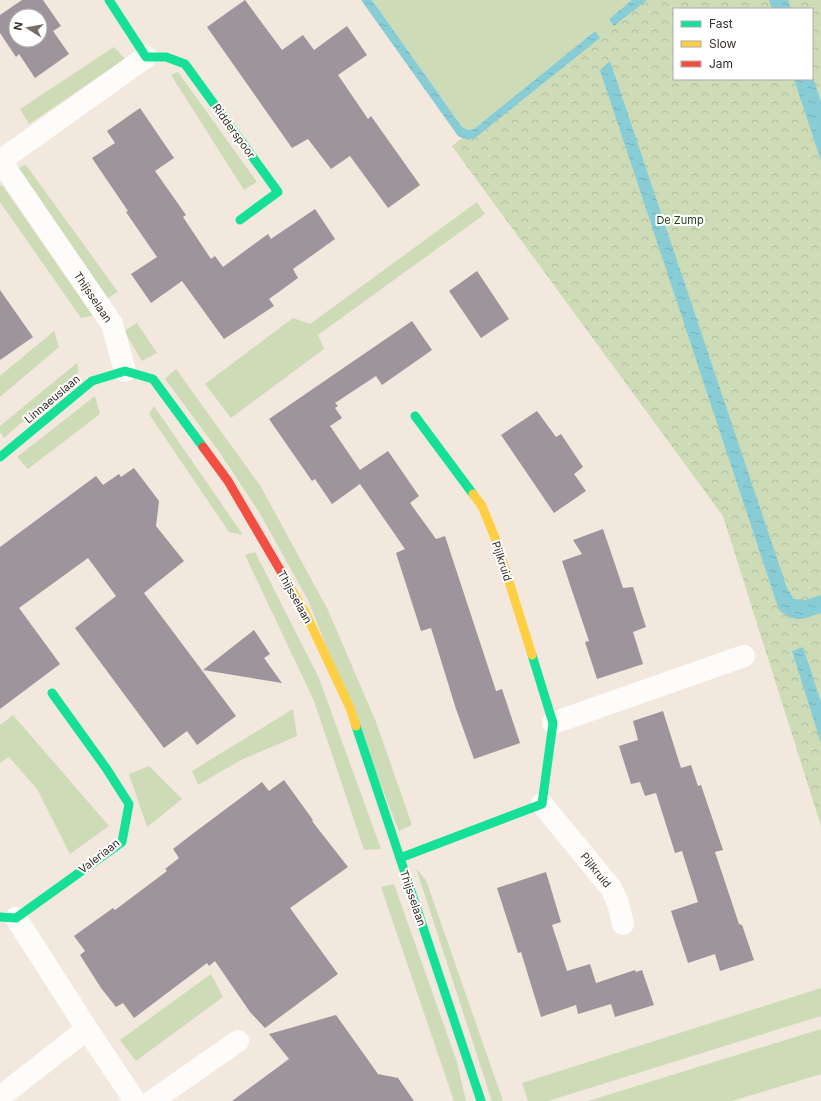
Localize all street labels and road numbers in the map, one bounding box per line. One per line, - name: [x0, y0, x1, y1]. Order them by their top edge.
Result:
- street label: Ridderspoor: [210, 101, 258, 161]
- street label: Thijsselaan: [71, 269, 115, 325]
- street label: Linnaeuslaan: [21, 372, 83, 426]
- street label: Pijlkruid: [489, 539, 515, 583]
- street label: Thijsselaan: [275, 568, 315, 626]
- street label: Valeriaan: [76, 836, 122, 876]
- street label: Pijlkruid: [578, 850, 614, 890]
- street label: Thijsselaan: [397, 868, 429, 928]

